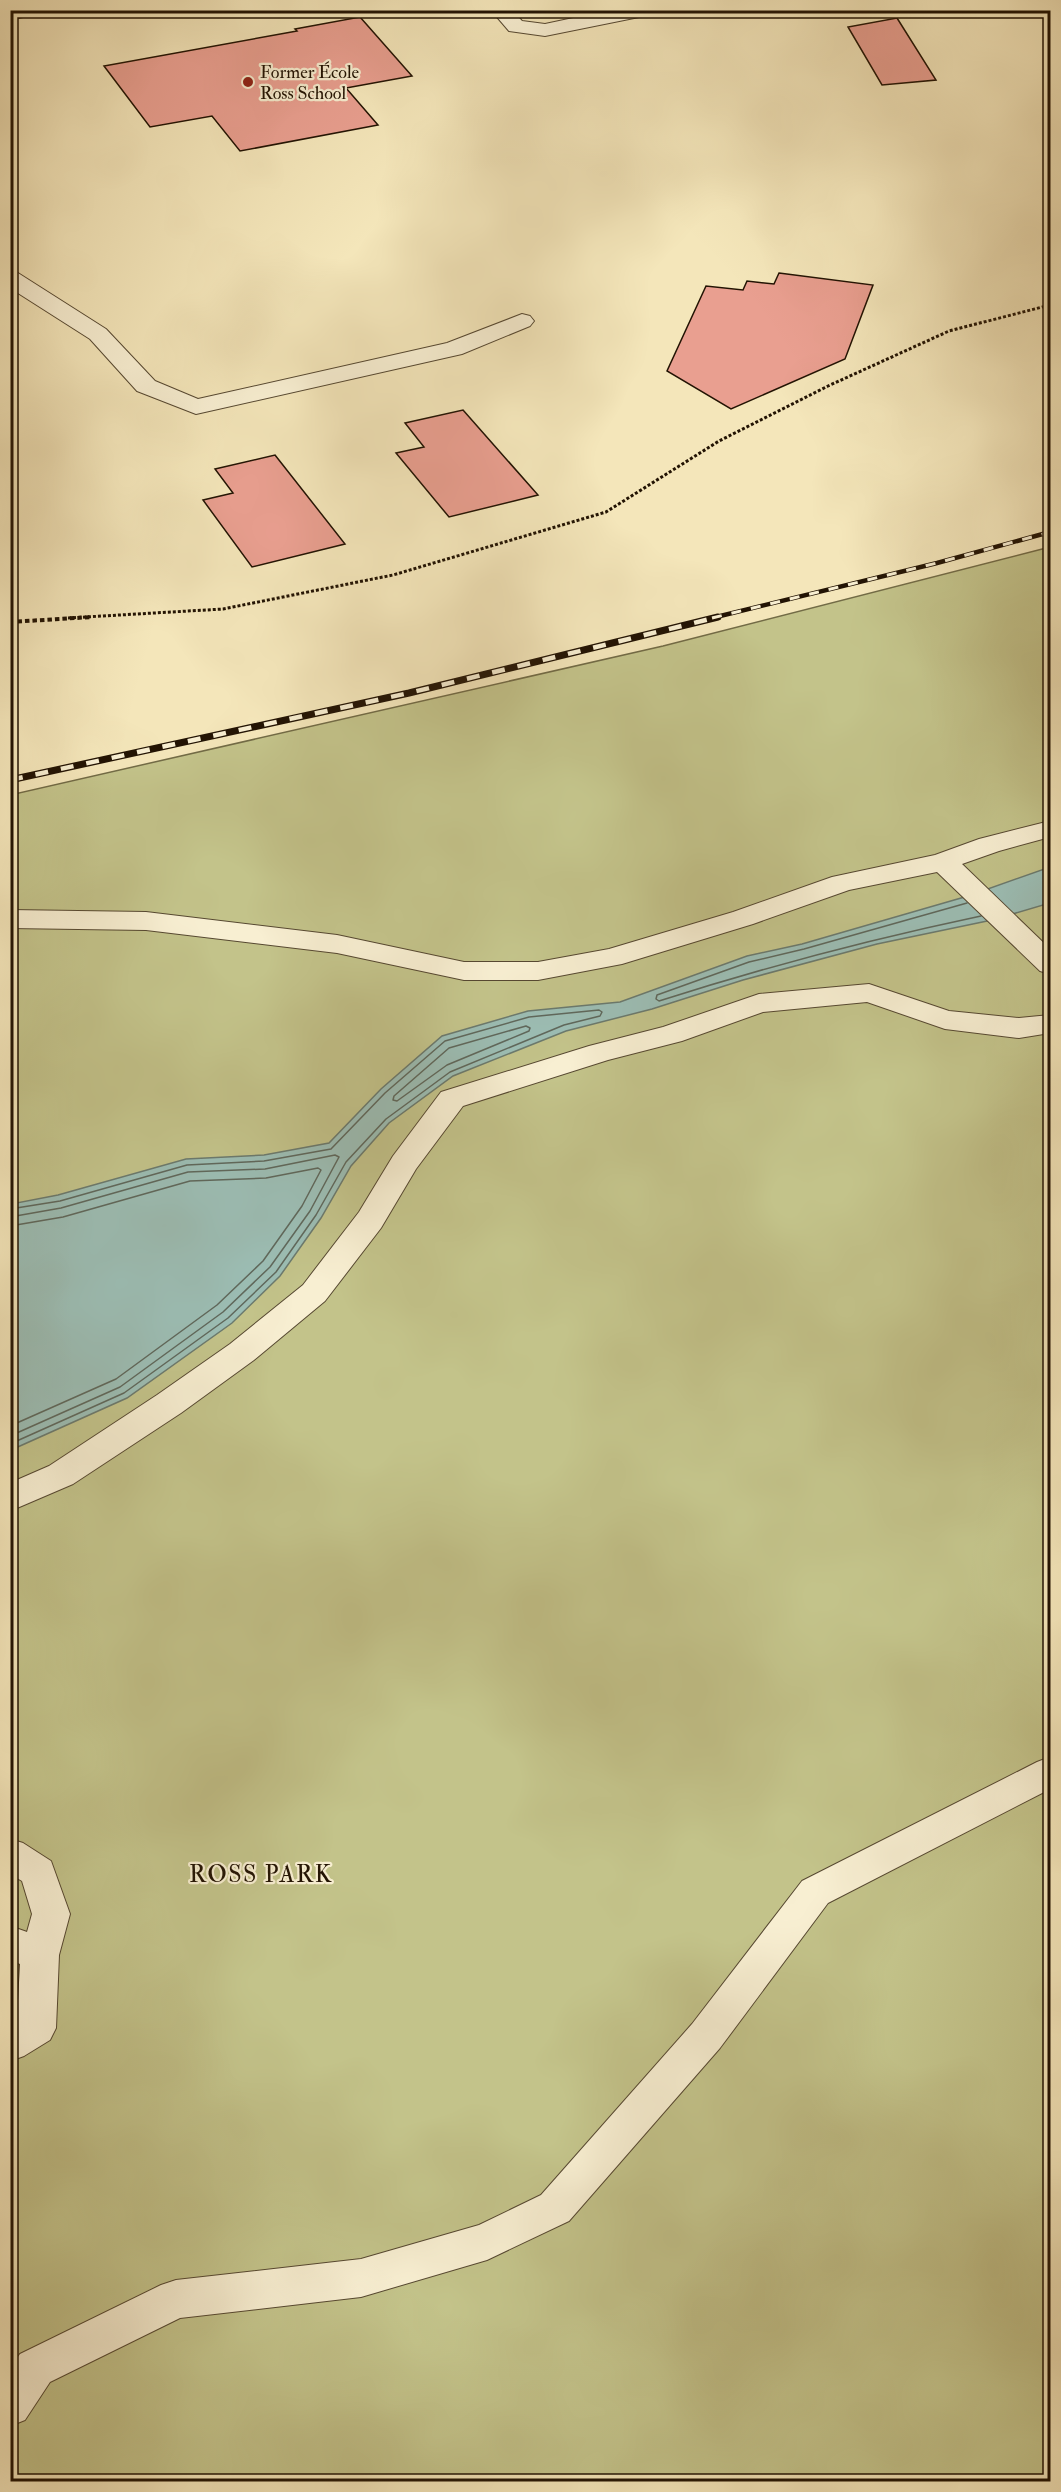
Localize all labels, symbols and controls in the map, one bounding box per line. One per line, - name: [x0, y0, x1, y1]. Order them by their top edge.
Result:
- place label: Former École Ross School: [260, 61, 359, 105]
- marker: Former École Ross School: [241, 75, 255, 89]
- district label: ROSS PARK: [189, 1859, 333, 1890]

